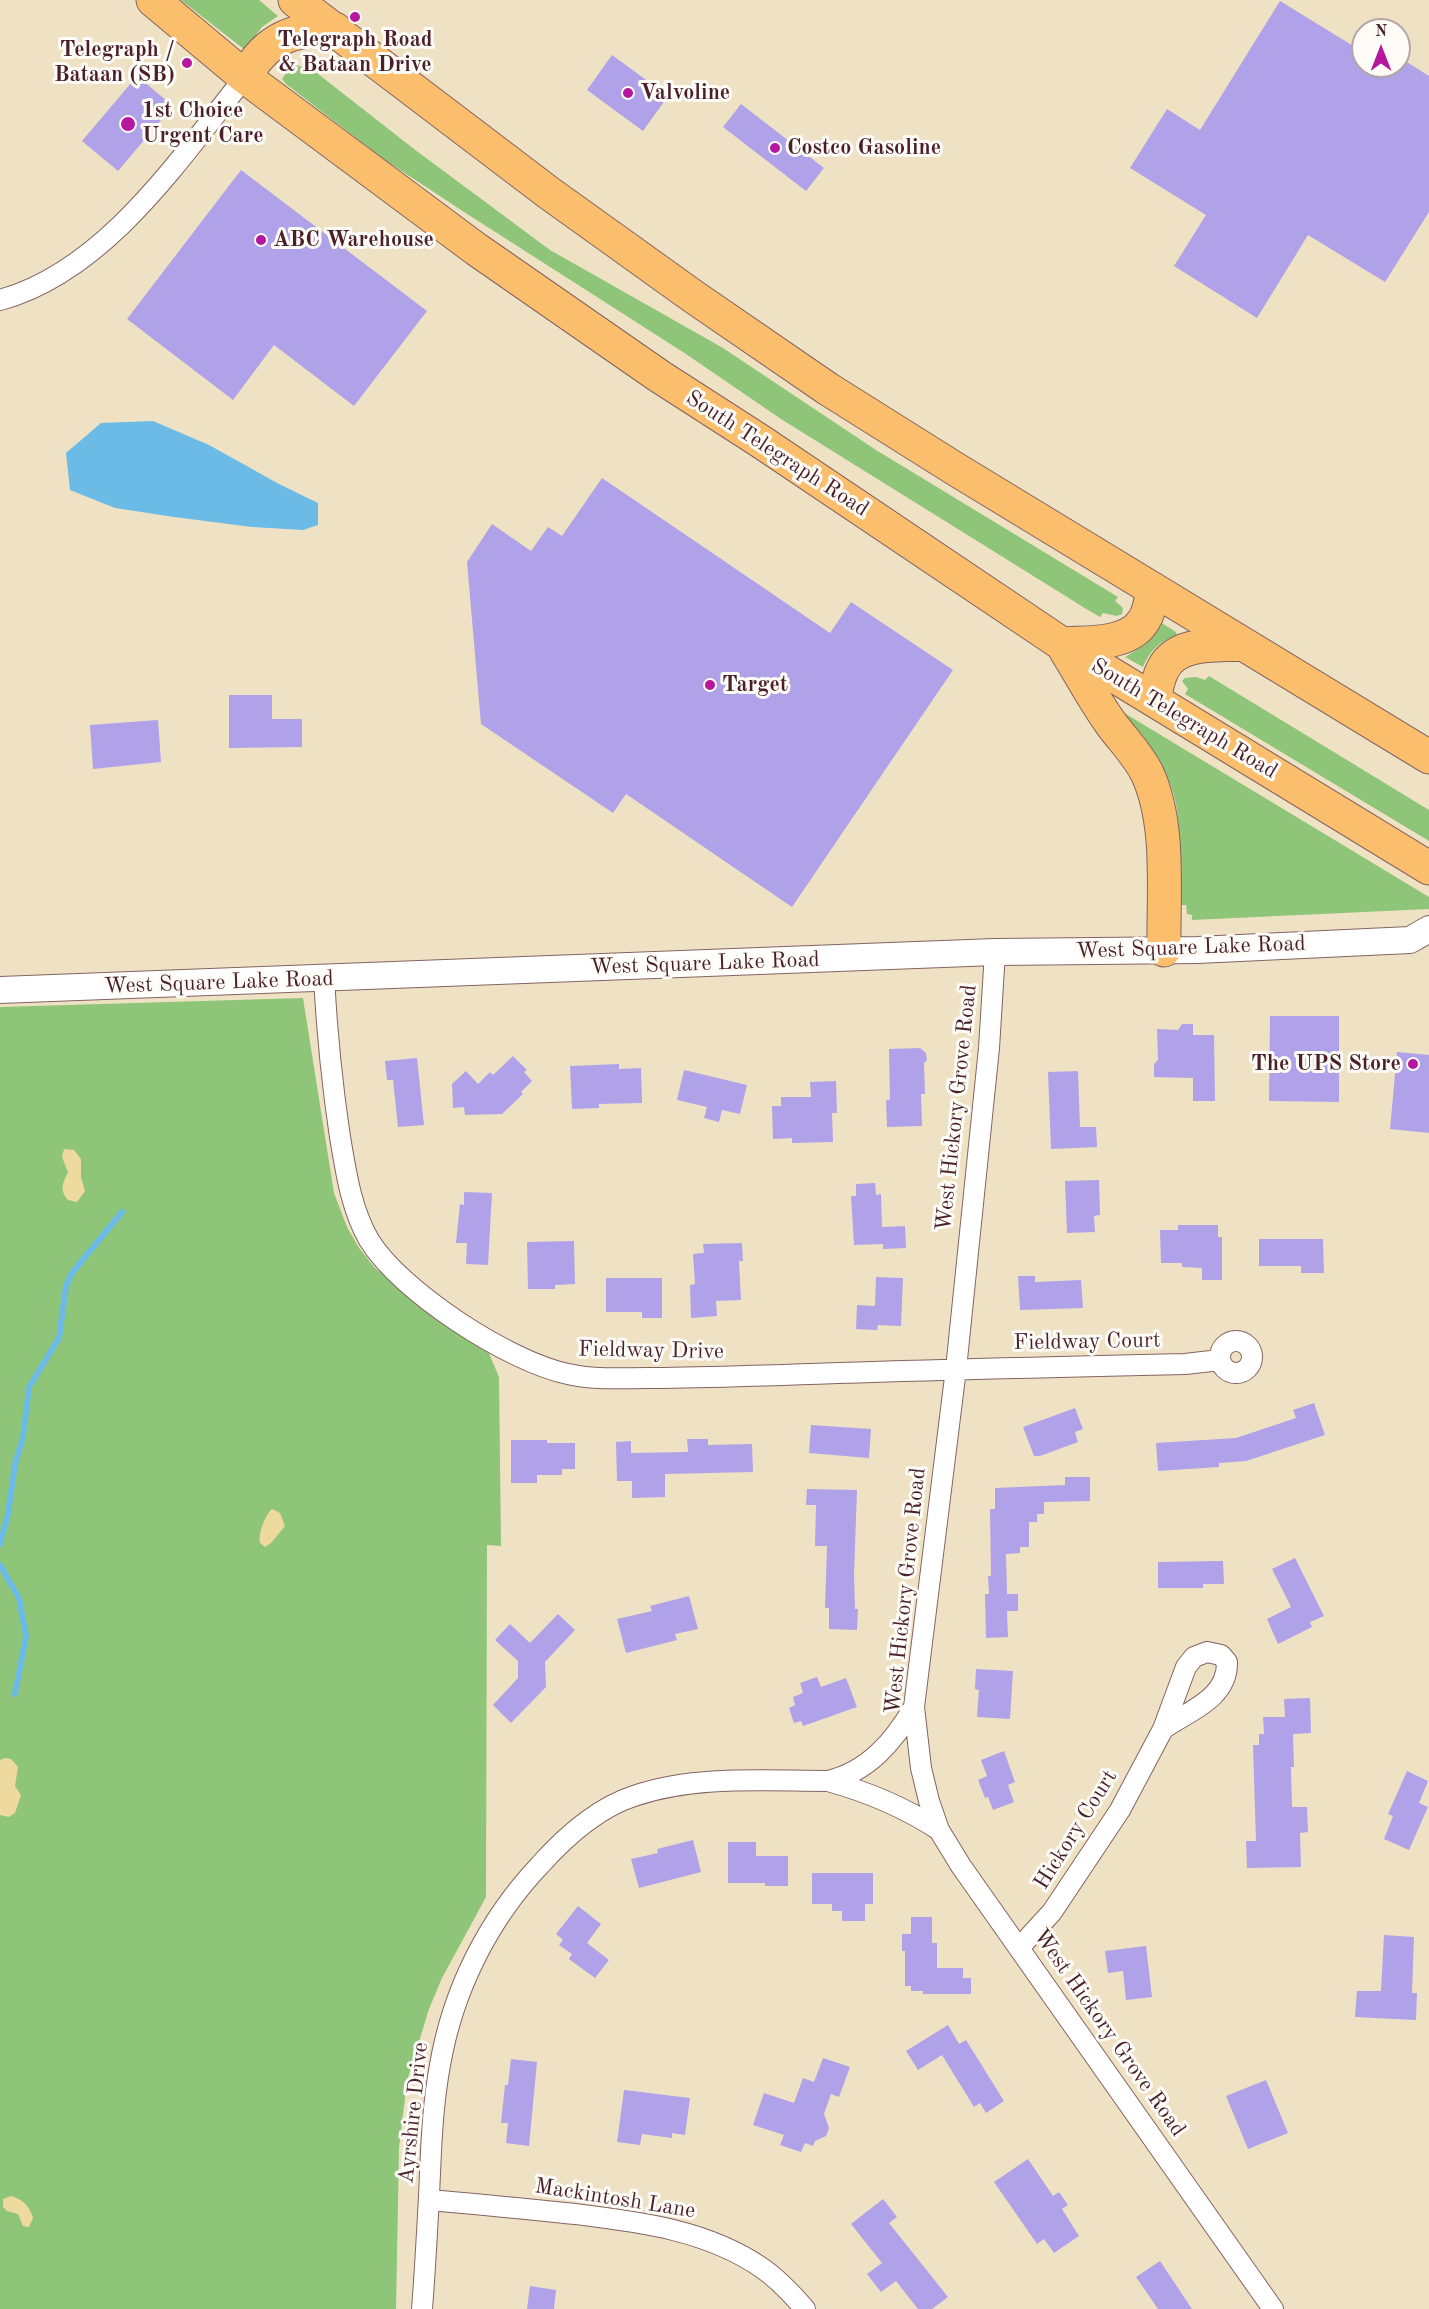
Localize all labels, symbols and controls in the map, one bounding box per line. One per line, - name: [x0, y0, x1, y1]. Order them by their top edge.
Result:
- marker: Telegraph Road & Bataan Drive: [348, 10, 362, 24]
- north arrow: [1351, 18, 1411, 78]
- text: N: [1375, 24, 1387, 40]
- place label: Telegraph Road & Bataan Drive: [277, 27, 433, 78]
- place label: Telegraph / Bataan (SB): [54, 37, 175, 88]
- marker: Telegraph / Bataan (SB): [180, 56, 194, 70]
- place label: Valvoline: [640, 80, 730, 106]
- marker: Valvoline: [621, 86, 635, 100]
- place label: 1st Choice Urgent Care: [142, 98, 264, 150]
- marker: 1st Choice Urgent Care: [119, 115, 137, 133]
- place label: Costco Gasoline: [787, 135, 941, 161]
- marker: Costco Gasoline: [768, 141, 782, 155]
- place label: ABC Warehouse: [273, 227, 434, 253]
- marker: ABC Warehouse: [254, 233, 268, 247]
- street label: South Telegraph Road: [681, 385, 873, 523]
- street label: South Telegraph Road: [1086, 653, 1282, 785]
- place label: Target: [722, 672, 788, 698]
- marker: Target: [703, 678, 717, 692]
- street label: West Square Lake Road: [1076, 931, 1306, 965]
- street label: West Square Lake Road: [590, 947, 820, 981]
- street label: West Square Lake Road: [104, 966, 334, 1000]
- street label: West Hickory Grove Road: [931, 983, 983, 1233]
- place label: The UPS Store: [1251, 1051, 1401, 1077]
- marker: The UPS Store: [1406, 1057, 1420, 1071]
- street label: Fieldway Court: [1013, 1328, 1161, 1356]
- street label: Fieldway Drive: [578, 1337, 724, 1365]
- street label: West Hickory Grove Road: [880, 1466, 932, 1716]
- street label: Hickory Court: [1029, 1765, 1123, 1895]
- street label: West Hickory Grove Road: [1027, 1924, 1191, 2142]
- street label: Ayrshire Drive: [393, 2041, 435, 2185]
- street label: Mackintosh Lane: [533, 2173, 697, 2225]

